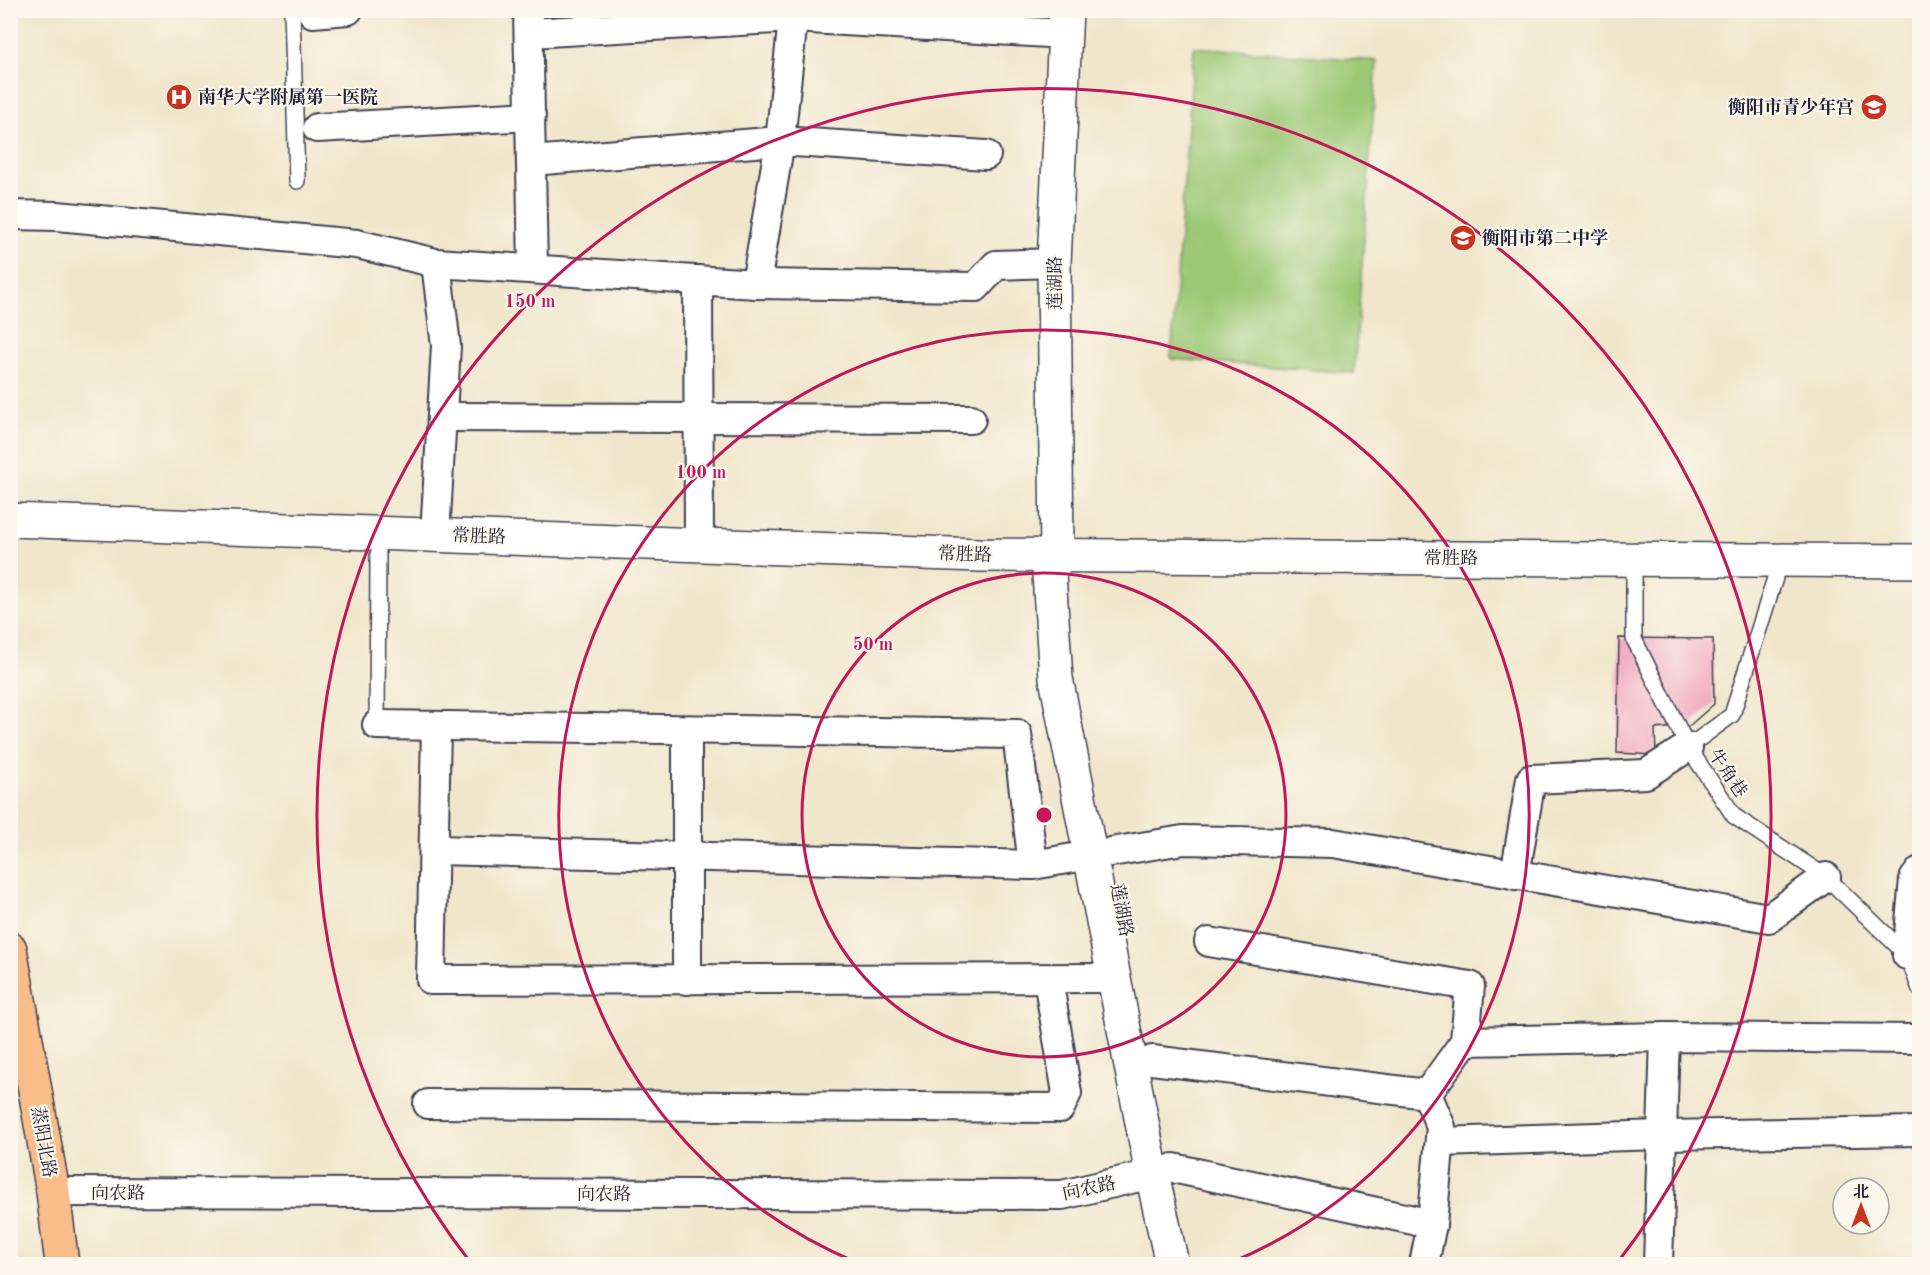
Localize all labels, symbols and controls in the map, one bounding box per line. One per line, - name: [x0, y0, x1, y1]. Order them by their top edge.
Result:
- hospital icon: 南华大学附属第一医院: [164, 82, 194, 112]
- place label: 南华大学附属第一医院: [198, 87, 378, 107]
- school or university icon: 衡阳市青少年宫: [1859, 92, 1889, 122]
- place label: 衡阳市青少年宫: [1728, 97, 1854, 117]
- school or university icon: 衡阳市第二中学: [1448, 223, 1478, 253]
- place label: 衡阳市第二中学: [1482, 228, 1608, 248]
- street label: 莲湖路: [1045, 256, 1065, 310]
- text: 150 m: [505, 293, 555, 311]
- text: 100 m: [676, 464, 726, 482]
- street label: 常胜路: [452, 525, 506, 547]
- street label: 常胜路: [938, 543, 992, 565]
- street label: 常胜路: [1424, 548, 1478, 568]
- text: 50 m: [853, 636, 893, 654]
- street label: 牛角巷: [1705, 745, 1751, 801]
- centre of rings: [1034, 805, 1054, 825]
- street label: 莲湖路: [1107, 882, 1137, 938]
- street label: 蒸阳北路: [28, 1105, 60, 1179]
- street label: 向农路: [1061, 1173, 1117, 1203]
- north arrow: [1831, 1176, 1891, 1236]
- street label: 向农路: [91, 1183, 145, 1203]
- text: 北: [1853, 1183, 1869, 1201]
- street label: 向农路: [577, 1184, 631, 1204]

